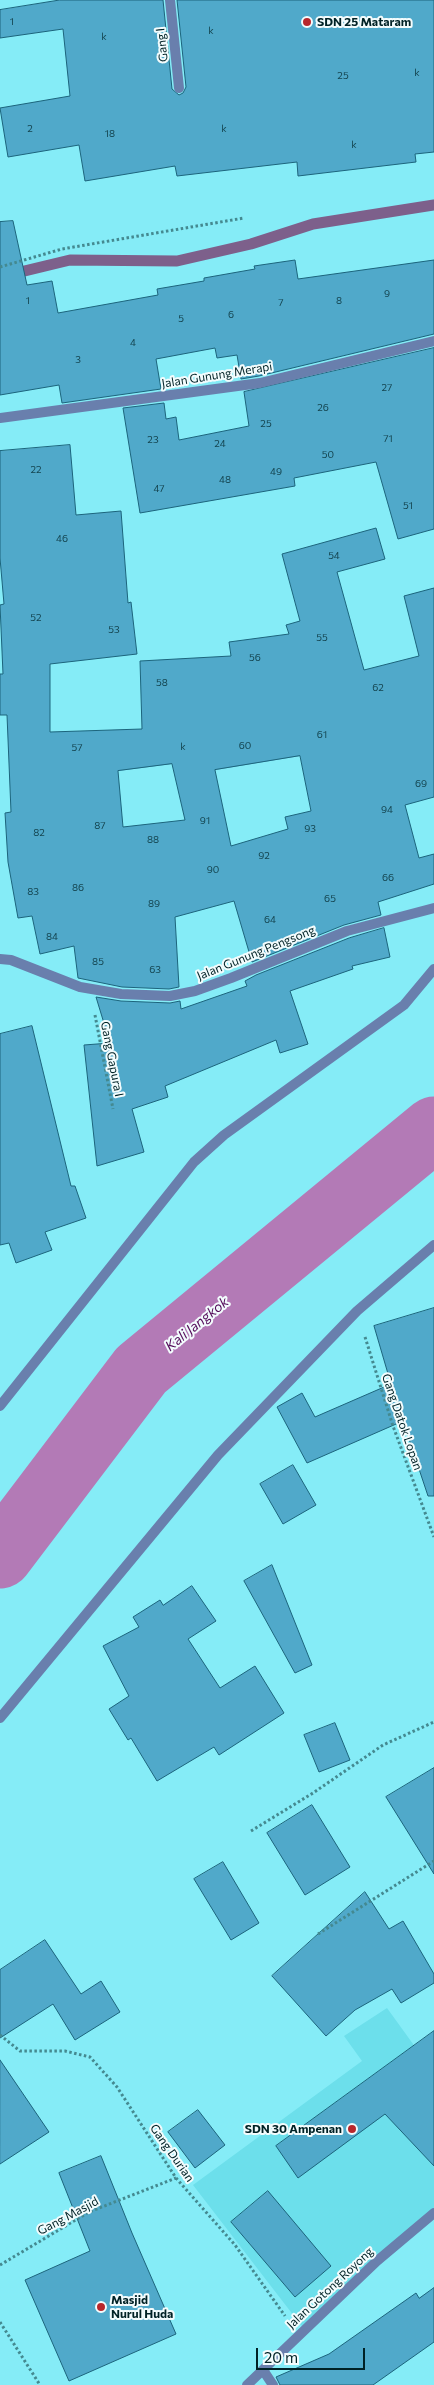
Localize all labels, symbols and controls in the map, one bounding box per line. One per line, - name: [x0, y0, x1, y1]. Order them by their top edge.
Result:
- place label: SDN 25 Mataram: [317, 15, 411, 29]
- house number: 1: [10, 16, 14, 28]
- marker: SDN 25 Mataram: [301, 16, 313, 28]
- house number: k: [208, 25, 214, 37]
- street label: Gang I: [153, 27, 171, 63]
- house number: k: [101, 31, 107, 43]
- house number: k: [414, 67, 420, 79]
- house number: 25: [337, 70, 349, 82]
- house number: 2: [27, 123, 33, 135]
- house number: k: [221, 123, 227, 135]
- house number: 18: [105, 128, 115, 140]
- house number: k: [351, 139, 357, 151]
- house number: 9: [384, 288, 390, 300]
- house number: 1: [26, 295, 30, 307]
- house number: 8: [336, 295, 342, 307]
- house number: 7: [278, 297, 284, 309]
- house number: 6: [228, 309, 234, 321]
- house number: 5: [178, 313, 184, 325]
- house number: 4: [130, 337, 136, 349]
- house number: 3: [75, 354, 81, 366]
- street label: Jalan Gunung Merapi: [161, 359, 273, 391]
- house number: 27: [382, 382, 392, 394]
- house number: 26: [317, 402, 329, 414]
- house number: 25: [260, 418, 272, 430]
- house number: 71: [383, 433, 393, 445]
- house number: 23: [147, 434, 159, 446]
- house number: 24: [214, 438, 226, 450]
- house number: 50: [322, 449, 334, 461]
- house number: 22: [30, 464, 42, 476]
- house number: 49: [270, 466, 282, 478]
- house number: 48: [219, 474, 231, 486]
- house number: 47: [153, 483, 165, 495]
- house number: 51: [403, 500, 413, 512]
- house number: 46: [56, 533, 68, 545]
- house number: 54: [328, 550, 340, 562]
- house number: 52: [30, 612, 42, 624]
- house number: 53: [108, 624, 120, 636]
- house number: 55: [316, 632, 328, 644]
- house number: 56: [249, 652, 261, 664]
- house number: 58: [156, 677, 168, 689]
- house number: 62: [372, 682, 384, 694]
- house number: 61: [317, 729, 327, 741]
- house number: 60: [239, 740, 251, 752]
- house number: k: [180, 741, 186, 753]
- house number: 57: [71, 742, 83, 754]
- house number: 69: [415, 778, 427, 790]
- house number: 94: [381, 804, 393, 816]
- house number: 91: [200, 815, 210, 827]
- house number: 87: [94, 820, 106, 832]
- house number: 93: [304, 823, 316, 835]
- house number: 82: [33, 827, 45, 839]
- house number: 88: [147, 834, 159, 846]
- house number: 92: [258, 850, 270, 862]
- house number: 90: [207, 864, 219, 876]
- house number: 66: [382, 872, 394, 884]
- house number: 86: [72, 882, 84, 894]
- house number: 83: [27, 886, 39, 898]
- house number: 65: [324, 893, 336, 905]
- house number: 89: [148, 898, 160, 910]
- house number: 64: [264, 914, 276, 926]
- street label: Jalan Gunung Pengsong: [195, 923, 317, 983]
- house number: 84: [46, 931, 58, 943]
- house number: 85: [92, 956, 104, 968]
- house number: 63: [149, 964, 161, 976]
- street label: Gang Gapura I: [98, 1020, 126, 1098]
- water label: Kali Jangkok: [162, 1293, 232, 1355]
- street label: Gang Datok Lopan: [379, 1372, 425, 1472]
- street label: Gang Durian: [147, 2121, 197, 2185]
- place label: SDN 30 Ampenan: [245, 2122, 342, 2136]
- marker: SDN 30 Ampenan: [346, 2123, 358, 2135]
- street label: Gang Masjid: [35, 2194, 101, 2238]
- street label: Jalan Gotong Royong: [284, 2244, 376, 2332]
- place label: Masjid Nurul Huda: [111, 2293, 173, 2321]
- marker: Masjid Nurul Huda: [95, 2301, 107, 2313]
- scale bar: [259, 2338, 368, 2370]
- text: 20 m: [264, 2348, 298, 2366]

